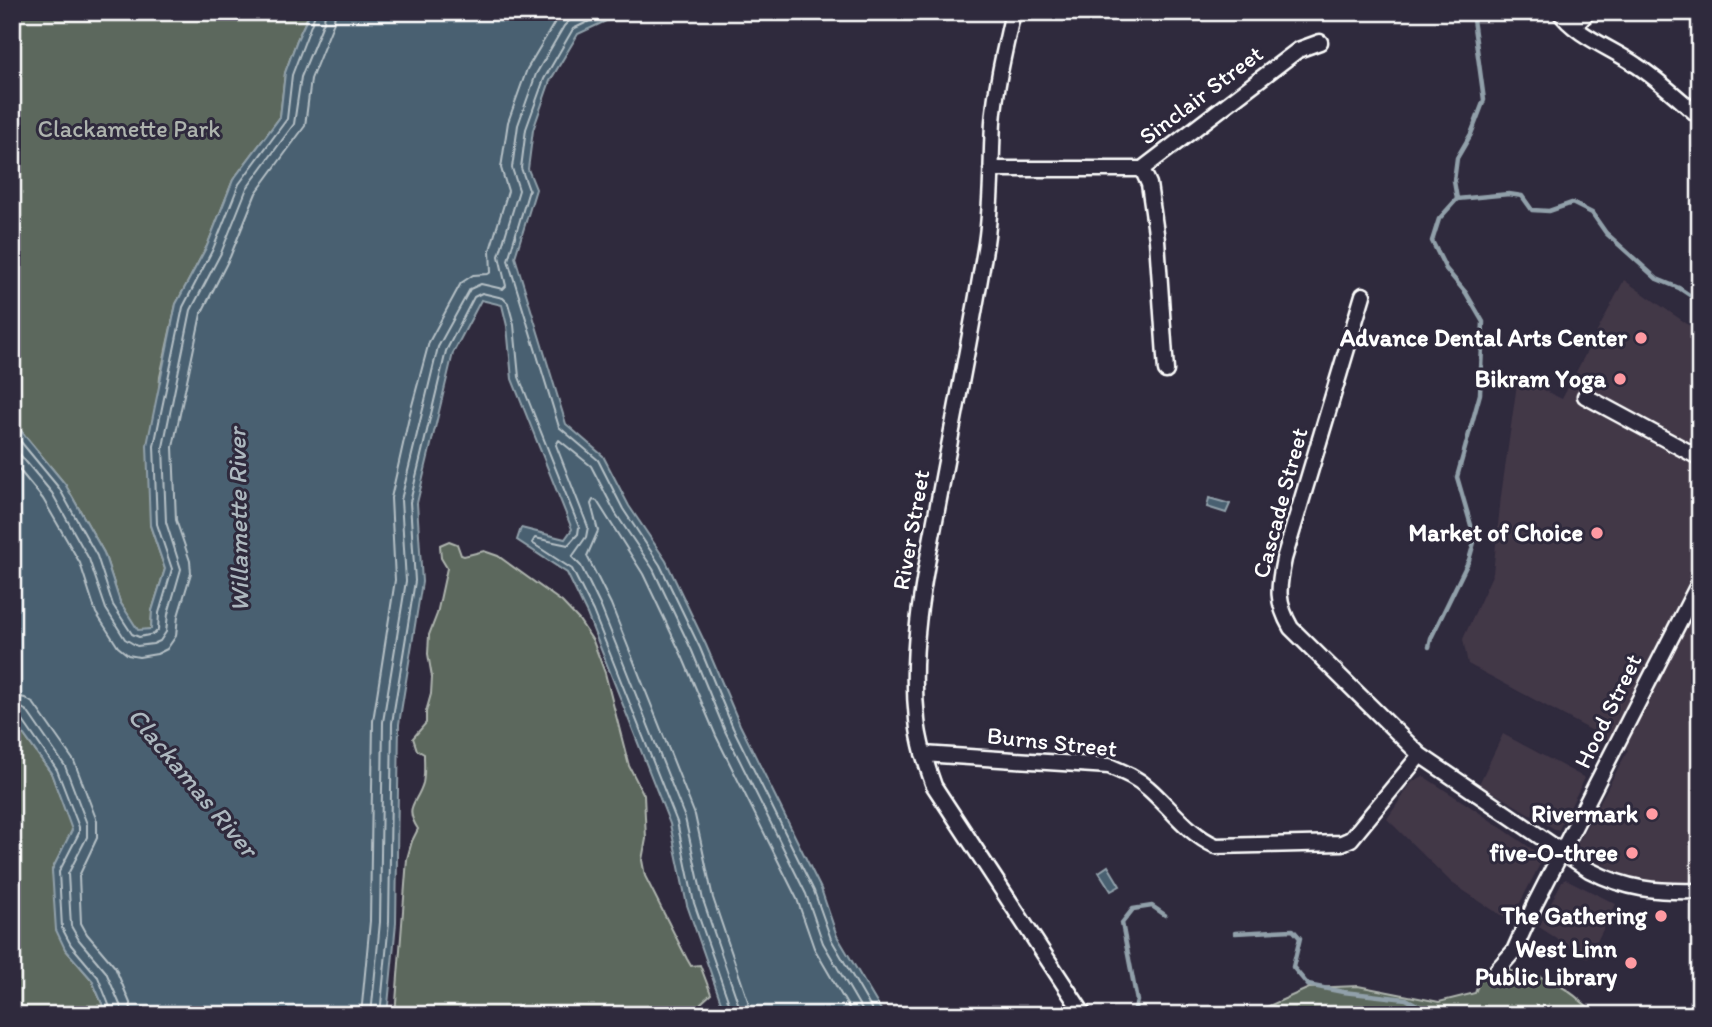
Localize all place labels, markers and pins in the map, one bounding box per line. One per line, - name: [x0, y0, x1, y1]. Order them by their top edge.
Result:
- place label: Advance Dental Arts Center: [1339, 323, 1627, 352]
- marker: Advance Dental Arts Center: [1633, 330, 1649, 346]
- place label: Bikram Yoga: [1475, 364, 1606, 394]
- marker: Bikram Yoga: [1612, 371, 1628, 387]
- place label: Market of Choice: [1408, 518, 1583, 547]
- marker: Market of Choice: [1589, 525, 1605, 541]
- place label: Rivermark: [1531, 799, 1639, 828]
- marker: Rivermark: [1644, 806, 1660, 822]
- place label: five-O-three: [1489, 838, 1618, 867]
- marker: five-O-three: [1624, 845, 1640, 861]
- place label: The Gathering: [1500, 901, 1648, 931]
- marker: The Gathering: [1653, 908, 1669, 924]
- place label: West Linn Public Library: [1475, 934, 1618, 992]
- marker: West Linn Public Library: [1623, 955, 1639, 971]

